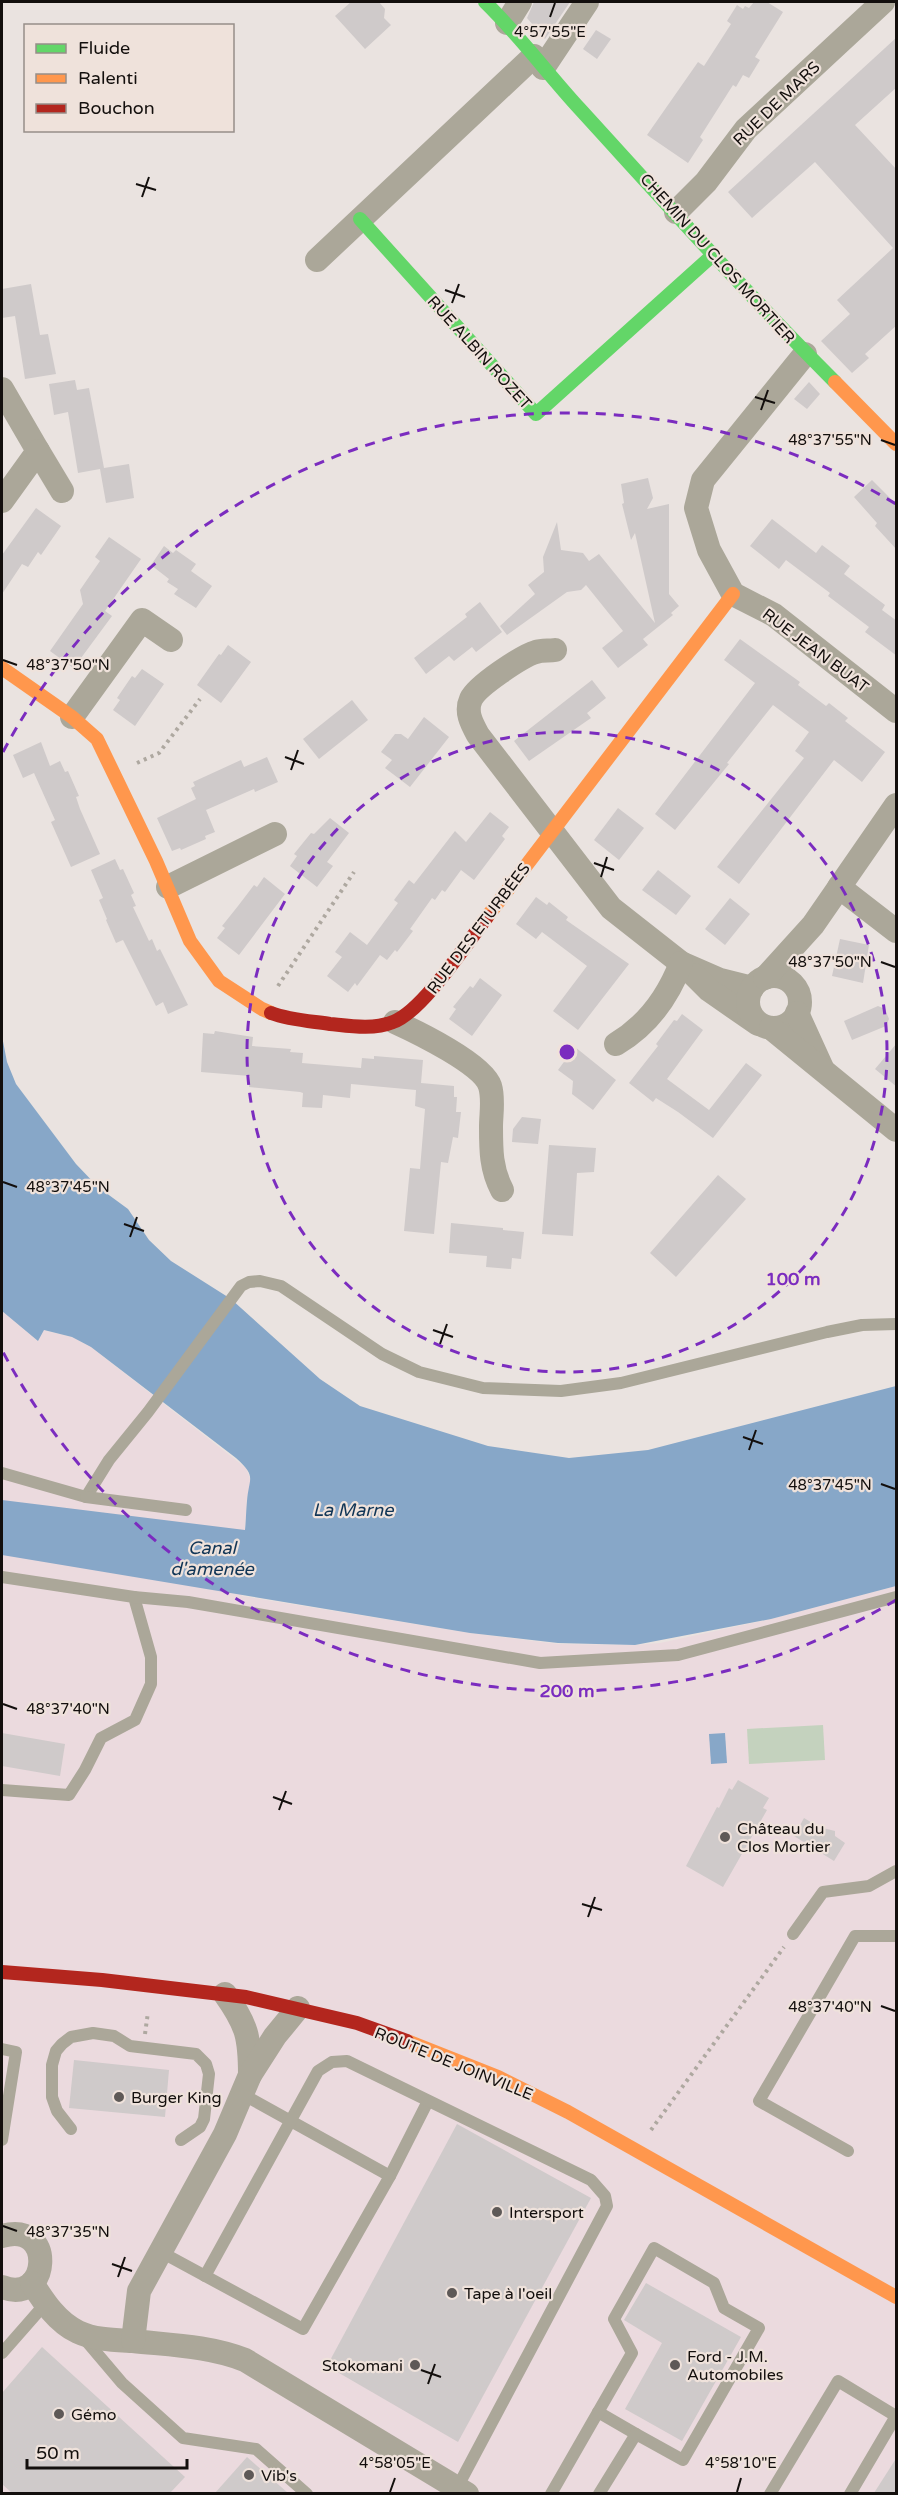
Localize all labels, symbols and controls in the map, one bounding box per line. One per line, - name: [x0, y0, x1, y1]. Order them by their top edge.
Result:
- text: 4°57'55"E: [514, 23, 586, 41]
- legend: [24, 24, 234, 132]
- text: Fluide: [78, 37, 130, 59]
- street label: RUE DE MARS: [729, 57, 824, 150]
- text: Ralenti: [78, 67, 138, 89]
- text: Bouchon: [78, 97, 155, 119]
- street label: CHEMIN DU CLOS MORTIER: [636, 170, 799, 348]
- street label: RUE ALBIN ROZET: [423, 292, 536, 414]
- text: 48°37'55"N: [788, 431, 872, 449]
- street label: RUE JEAN BUAT: [758, 604, 873, 697]
- text: 48°37'50"N: [26, 656, 110, 674]
- street label: RUE DES ETURBÉES: [423, 859, 535, 998]
- text: 48°37'50"N: [788, 953, 872, 971]
- centre of rings: [557, 1042, 577, 1062]
- text: 48°37'45"N: [26, 1178, 110, 1196]
- text: 100 m: [765, 1268, 821, 1290]
- text: 48°37'45"N: [788, 1476, 872, 1494]
- water label: La Marne: [313, 1499, 394, 1521]
- water label: Canal d'amenée: [170, 1537, 255, 1580]
- text: 200 m: [539, 1680, 595, 1702]
- text: 48°37'40"N: [26, 1700, 110, 1718]
- place label: Château du Clos Mortier: [737, 1819, 831, 1857]
- marker: Château du Clos Mortier: [718, 1830, 732, 1844]
- text: 48°37'40"N: [788, 1998, 872, 2016]
- street label: ROUTE DE JOINVILLE: [371, 2023, 536, 2105]
- place label: Burger King: [131, 2088, 222, 2108]
- marker: Burger King: [112, 2090, 126, 2104]
- place label: Intersport: [509, 2203, 584, 2223]
- marker: Intersport: [490, 2205, 504, 2219]
- text: 48°37'35"N: [26, 2223, 110, 2241]
- place label: Tape à l'oeil: [464, 2284, 552, 2304]
- marker: Tape à l'oeil: [445, 2286, 459, 2300]
- place label: Ford - J.M. Automobiles: [687, 2347, 783, 2385]
- place label: Stokomani: [322, 2356, 403, 2376]
- marker: Stokomani: [408, 2358, 422, 2372]
- marker: Ford - J.M. Automobiles: [668, 2358, 682, 2372]
- place label: Gémo: [71, 2405, 117, 2425]
- marker: Gémo: [52, 2407, 66, 2421]
- scale bar: [27, 2432, 188, 2470]
- text: 50 m: [36, 2442, 80, 2464]
- text: 4°58'05"E: [359, 2454, 431, 2472]
- text: 4°58'10"E: [705, 2454, 777, 2472]
- place label: Vib's: [261, 2466, 297, 2486]
- marker: Vib's: [242, 2468, 256, 2482]

